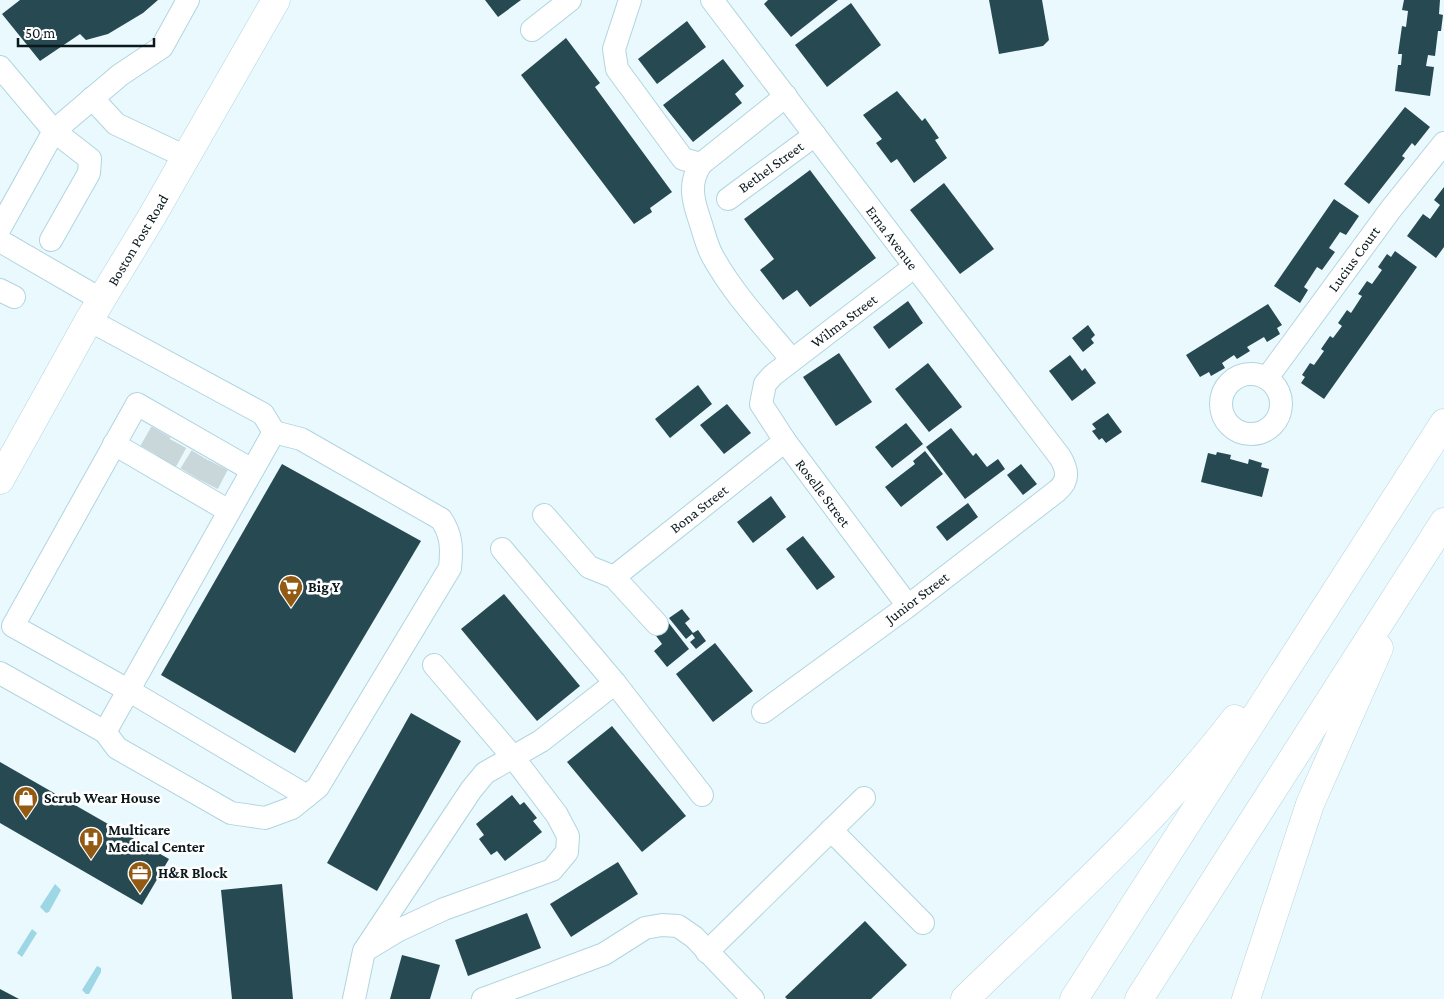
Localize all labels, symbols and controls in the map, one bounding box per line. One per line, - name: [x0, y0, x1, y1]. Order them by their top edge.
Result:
- scale bar: [18, 15, 154, 47]
- text: 50 m: [25, 25, 55, 41]
- street label: Bethel Street: [735, 137, 807, 196]
- street label: Boston Post Road: [104, 191, 172, 288]
- street label: Erna Avenue: [863, 203, 921, 273]
- street label: Lucius Court: [1325, 222, 1384, 295]
- street label: Wilma Street: [808, 290, 881, 351]
- street label: Roselle Street: [792, 456, 854, 531]
- street label: Bona Street: [667, 481, 732, 536]
- street label: Junior Street: [881, 568, 953, 629]
- supermarket icon: Big Y: [278, 574, 304, 608]
- place label: Big Y: [308, 579, 341, 595]
- shop icon: Scrub Wear House: [13, 785, 39, 819]
- place label: Scrub Wear House: [44, 790, 160, 806]
- place label: Multicare Medical Center: [108, 822, 205, 855]
- hospital icon: Multicare Medical Center: [78, 826, 104, 860]
- office icon: H&R Block: [127, 860, 153, 894]
- place label: H&R Block: [158, 865, 228, 881]

